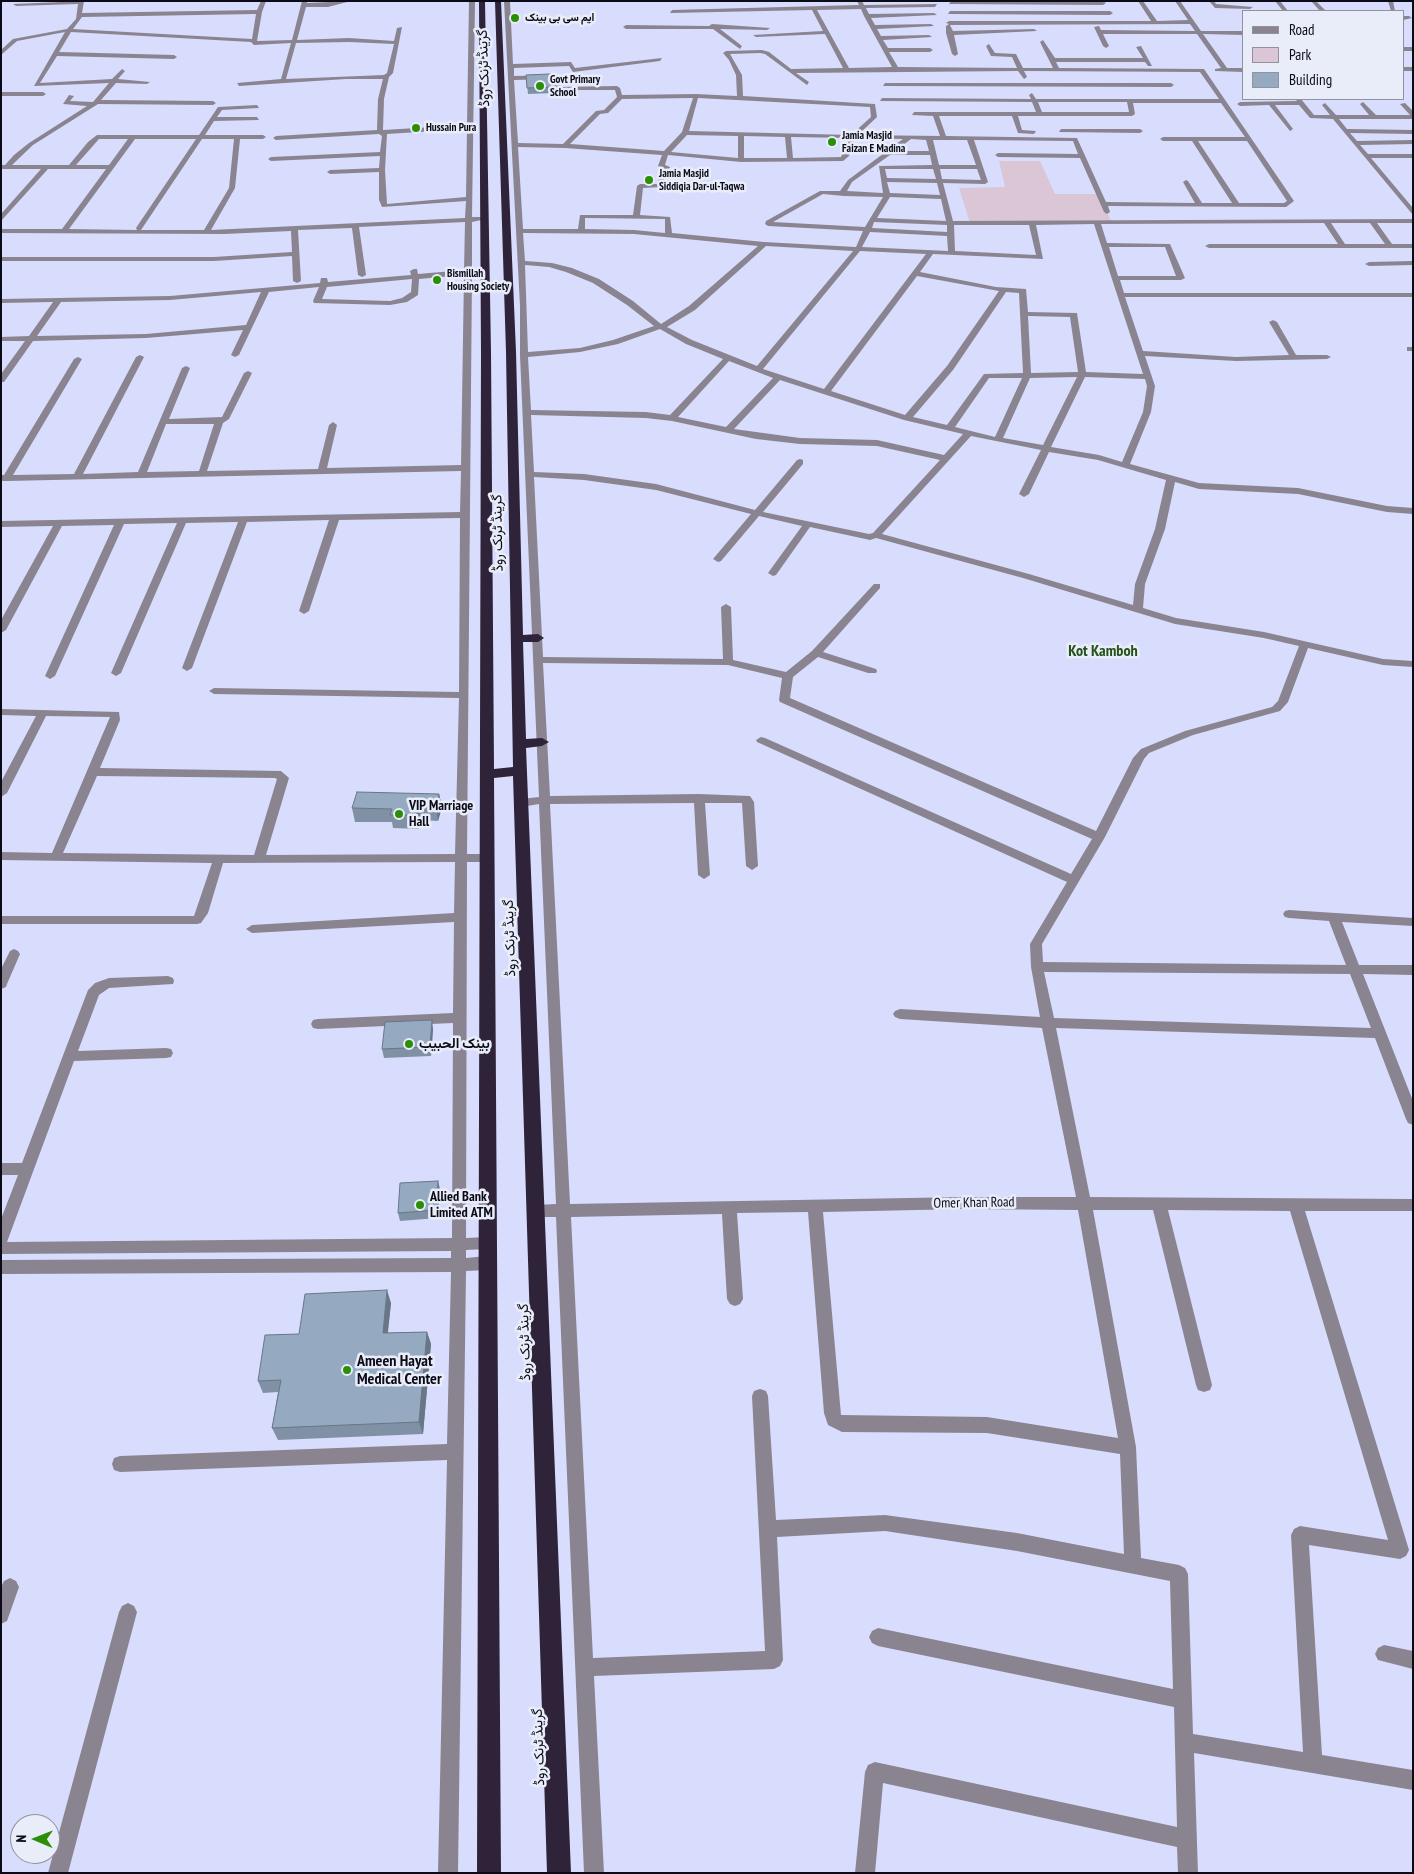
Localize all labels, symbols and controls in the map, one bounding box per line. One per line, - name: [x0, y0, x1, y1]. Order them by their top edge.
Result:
- legend: [1242, 10, 1404, 100]
- place label: ایم سی بی بینک: [525, 11, 594, 25]
- marker: ایم سی بی بینک: [509, 12, 521, 24]
- text: Road: [1289, 20, 1315, 39]
- street label: گرینڈ ٹرنک روڈ: [474, 29, 494, 107]
- text: Park: [1289, 45, 1311, 64]
- text: Building: [1289, 70, 1332, 89]
- place label: Govt Primary School: [550, 73, 600, 99]
- marker: Govt Primary School: [534, 80, 546, 92]
- place label: Hussain Pura: [426, 121, 476, 135]
- marker: Hussain Pura: [410, 122, 422, 134]
- place label: Jamia Masjid Faizan E Madina: [842, 129, 905, 155]
- marker: Jamia Masjid Faizan E Madina: [826, 136, 838, 148]
- place label: Jamia Masjid Siddiqia Dar-ul-Taqwa: [659, 167, 745, 193]
- marker: Jamia Masjid Siddiqia Dar-ul-Taqwa: [643, 174, 655, 186]
- place label: Bismillah Housing Society: [447, 267, 509, 293]
- marker: Bismillah Housing Society: [431, 274, 443, 286]
- street label: گرینڈ ٹرنک روڈ: [489, 494, 507, 572]
- district label: Kot Kamboh: [1068, 641, 1138, 661]
- place label: VIP Marriage Hall: [409, 798, 473, 830]
- marker: VIP Marriage Hall: [393, 808, 405, 820]
- street label: گرینڈ ٹرنک روڈ: [500, 899, 520, 977]
- place label: بينک الحبيب: [419, 1036, 490, 1052]
- marker: بينک الحبيب: [403, 1038, 415, 1050]
- place label: Allied Bank Limited ATM: [430, 1189, 493, 1222]
- street label: Omer Khan Road: [933, 1194, 1015, 1212]
- marker: Allied Bank Limited ATM: [414, 1199, 426, 1211]
- street label: گرینڈ ٹرنک روڈ: [515, 1303, 535, 1381]
- place label: Ameen Hayat Medical Center: [357, 1351, 442, 1389]
- marker: Ameen Hayat Medical Center: [341, 1364, 353, 1376]
- street label: گرینڈ ٹرنک روڈ: [529, 1708, 549, 1786]
- north arrow: [10, 1814, 60, 1864]
- text: N: [12, 1835, 30, 1843]

